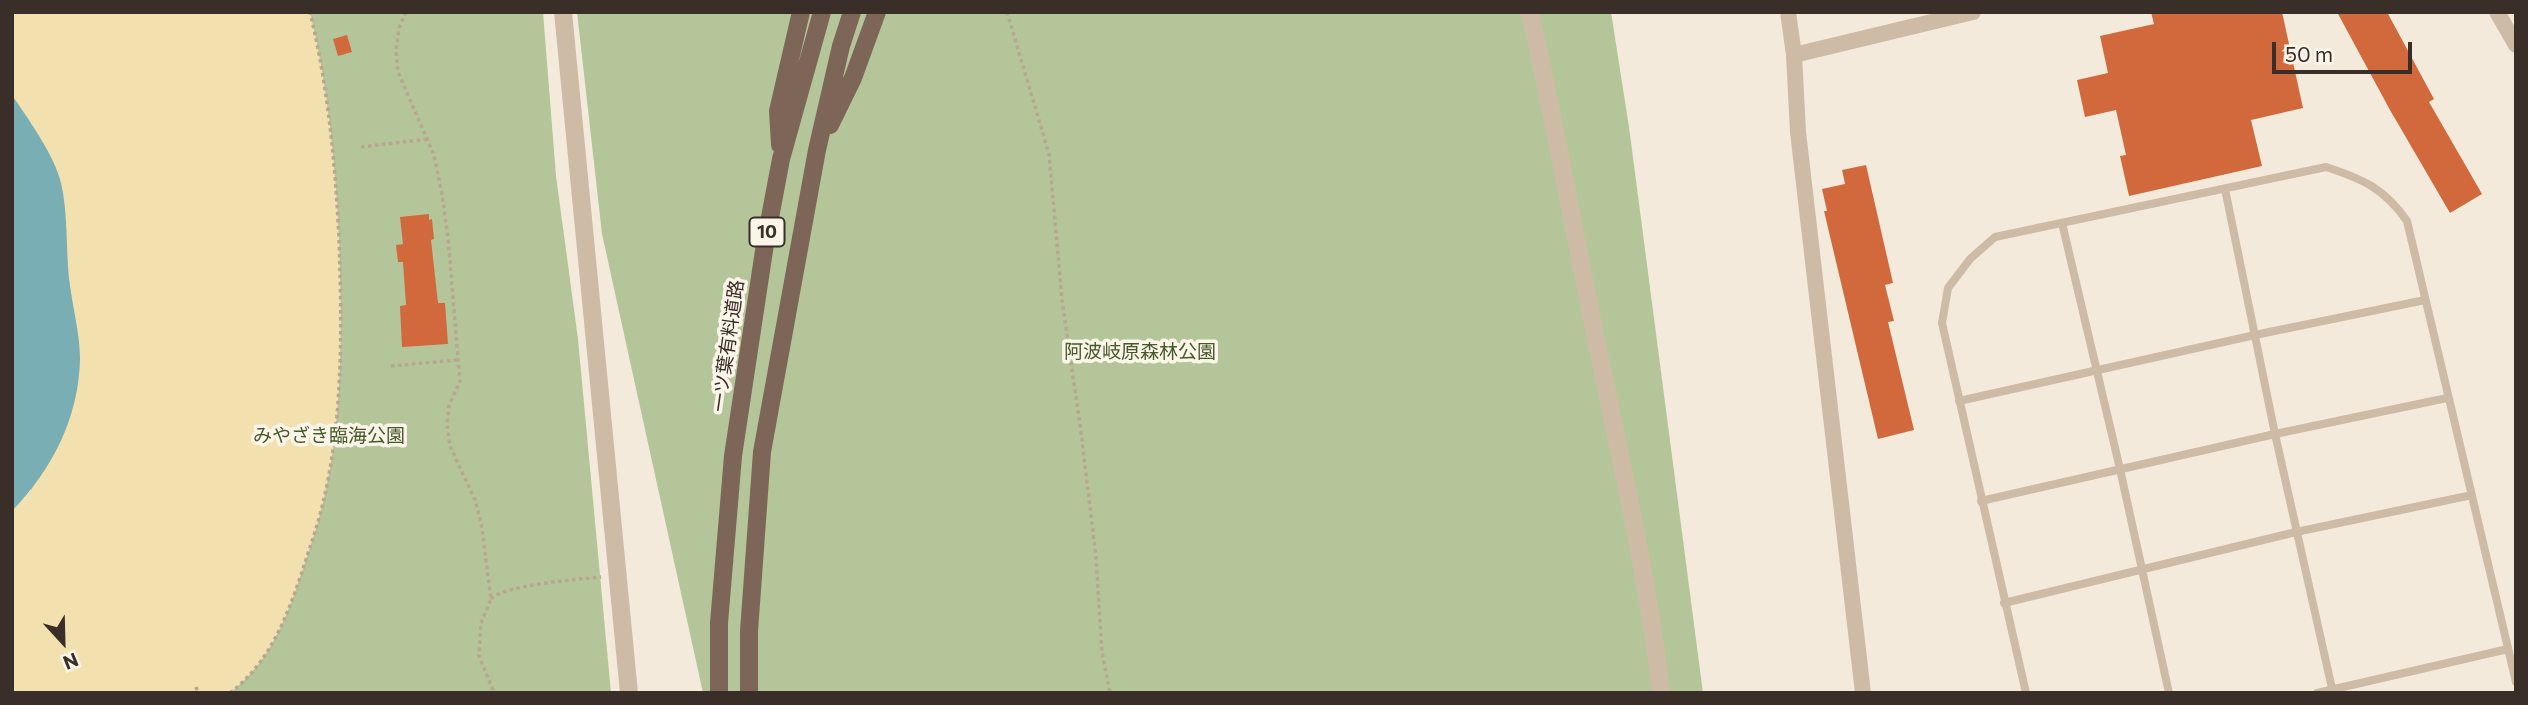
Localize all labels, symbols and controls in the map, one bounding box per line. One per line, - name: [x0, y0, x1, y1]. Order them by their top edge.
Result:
- scale bar: [2276, 28, 2416, 72]
- text: 50 m: [2285, 41, 2333, 66]
- road number: 10: [750, 218, 784, 246]
- street label: 一ツ葉有料道路: [707, 279, 749, 413]
- park label: 阿波岐原森林公園: [1064, 341, 1216, 363]
- park label: みやざき臨海公園: [253, 425, 405, 447]
- north arrow: [28, 607, 98, 677]
- text: N: [60, 649, 82, 675]

